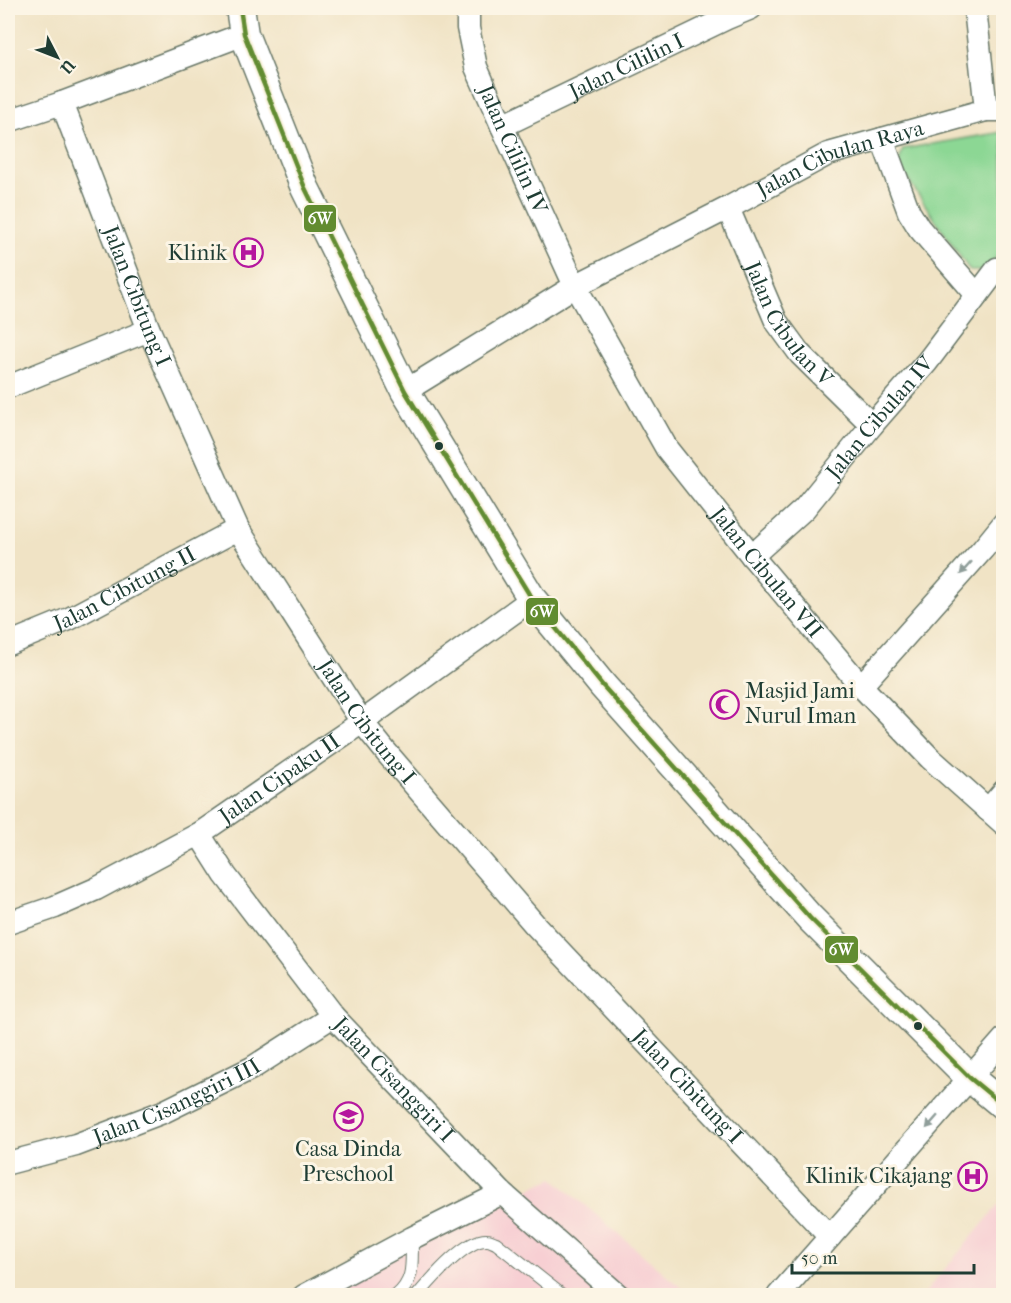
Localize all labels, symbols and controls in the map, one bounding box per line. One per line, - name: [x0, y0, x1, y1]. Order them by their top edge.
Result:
- north arrow: [27, 27, 87, 87]
- street label: Jalan Cililin I: [563, 28, 688, 106]
- text: U: [56, 55, 80, 78]
- street label: Jalan Cililin IV: [472, 79, 554, 218]
- street label: Jalan Cibulan Raya: [750, 115, 928, 204]
- line badge: 6W: [303, 204, 337, 233]
- text: 6W: [308, 209, 333, 228]
- street label: Jalan Cibitung I: [97, 220, 177, 371]
- hospital icon: Klinik: [232, 237, 264, 269]
- place label: Klinik: [168, 240, 228, 266]
- street label: Jalan Cibulan V: [739, 256, 839, 392]
- street label: Jalan Cibulan IV: [819, 350, 940, 486]
- unlabelled marker: [433, 440, 445, 452]
- street label: Jalan Cibulan VII: [704, 500, 828, 644]
- street label: Jalan Cibitung II: [48, 541, 201, 638]
- one-way arrow: [960, 560, 973, 575]
- line badge: 6W: [525, 597, 559, 626]
- text: 6W: [530, 602, 555, 621]
- street label: Jalan Cibitung I: [311, 653, 421, 790]
- place label: Masjid Jami Nurul Iman: [745, 678, 856, 729]
- mosque icon: Masjid Jami Nurul Iman: [708, 688, 740, 720]
- street label: Jalan Cipaku II: [213, 728, 345, 830]
- line badge: 6W: [824, 935, 859, 964]
- text: 6W: [829, 940, 854, 959]
- street label: Jalan Cisanggiri I: [326, 1010, 460, 1148]
- unlabelled marker: [912, 1020, 924, 1032]
- street label: Jalan Cibitung I: [625, 1022, 748, 1149]
- street label: Jalan Cisanggiri III: [88, 1053, 266, 1151]
- school or university icon: Casa Dinda Preschool: [332, 1101, 364, 1133]
- one-way arrow: [926, 1114, 939, 1129]
- place label: Casa Dinda Preschool: [295, 1136, 402, 1187]
- hospital icon: Klinik Cikajang: [957, 1160, 989, 1192]
- place label: Klinik Cikajang: [805, 1163, 952, 1189]
- scale bar: [792, 1237, 974, 1275]
- text: 50 m: [801, 1248, 838, 1269]

